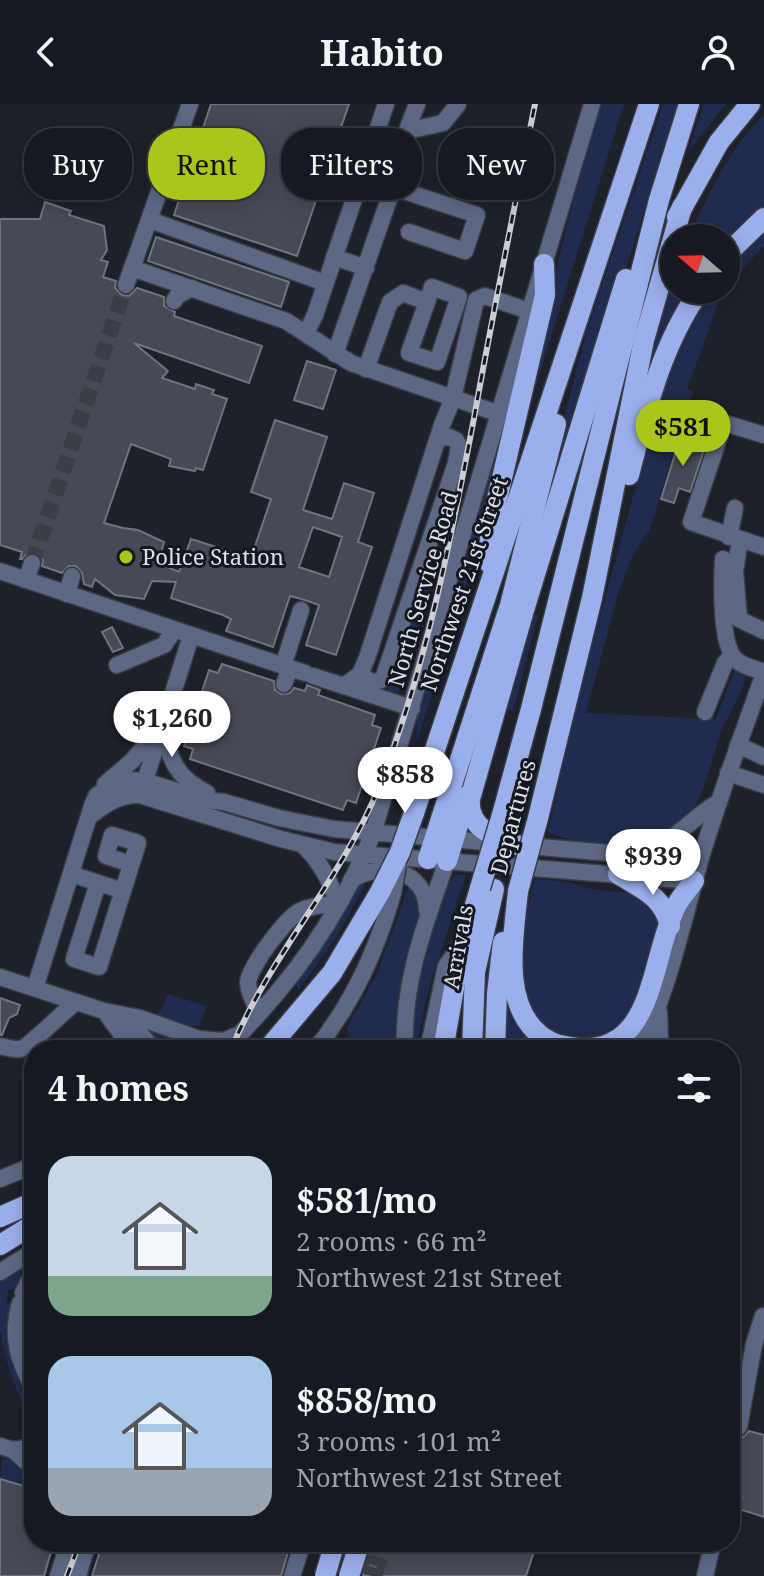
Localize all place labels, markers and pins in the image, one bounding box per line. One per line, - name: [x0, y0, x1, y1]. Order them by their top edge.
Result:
- pin: $581: [636, 400, 730, 468]
- place label: Police Station: [142, 541, 284, 571]
- marker: Police Station: [117, 548, 135, 566]
- pin: $1,260: [107, 691, 237, 759]
- pin: $858: [358, 747, 452, 815]
- pin: $939: [606, 829, 700, 897]

